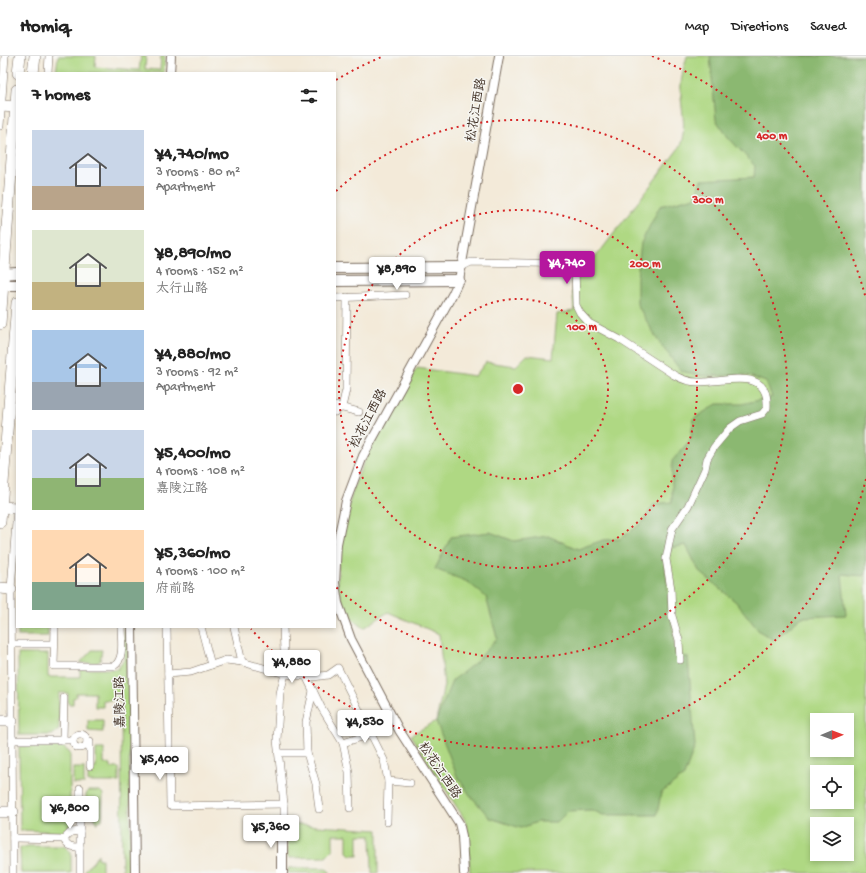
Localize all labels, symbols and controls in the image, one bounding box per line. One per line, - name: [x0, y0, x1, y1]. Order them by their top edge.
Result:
- text: Homiq: [20, 16, 70, 39]
- text: Map: [685, 19, 709, 36]
- text: Directions: [731, 19, 788, 36]
- text: Saved: [810, 19, 846, 36]
- street label: 松花江西路: [463, 77, 490, 143]
- icon: filters: [298, 85, 320, 107]
- text: 7 homes: [32, 86, 90, 106]
- text: 400 m: [756, 130, 788, 144]
- text: ¥4,740/mo: [156, 145, 229, 165]
- icon: home: [64, 146, 112, 194]
- text: 3 rooms · 80 m²: [156, 165, 240, 180]
- text: Apartment: [156, 180, 215, 195]
- text: 300 m: [691, 194, 724, 208]
- text: ¥8,890/mo: [156, 244, 231, 264]
- icon: home: [64, 246, 112, 294]
- pin: ¥4,740: [534, 251, 600, 285]
- text: ¥4,740: [549, 256, 585, 271]
- pin: ¥8,890: [364, 257, 430, 291]
- text: 200 m: [630, 258, 661, 272]
- text: ¥8,890: [378, 262, 416, 277]
- text: 4 rooms · 152 m²: [156, 264, 244, 279]
- text: 太行山路: [156, 282, 208, 297]
- text: 100 m: [566, 321, 597, 335]
- text: ¥4,880/mo: [156, 345, 231, 365]
- icon: home: [64, 346, 112, 394]
- text: 3 rooms · 92 m²: [156, 365, 239, 380]
- text: Apartment: [156, 380, 215, 395]
- centre of rings: [511, 382, 525, 396]
- street label: 松花江西路: [346, 386, 391, 451]
- text: ¥5,400/mo: [156, 444, 231, 464]
- icon: home: [64, 446, 112, 494]
- text: 4 rooms · 108 m²: [156, 464, 245, 479]
- text: 嘉陵江路: [156, 482, 208, 497]
- text: ¥5,360/mo: [156, 544, 230, 564]
- icon: home: [64, 546, 112, 594]
- text: 4 rooms · 100 m²: [156, 564, 245, 579]
- text: 府前路: [156, 582, 195, 597]
- pin: ¥4,880: [259, 650, 325, 684]
- text: ¥4,880: [273, 655, 311, 670]
- street label: 嘉陵江路: [112, 676, 129, 728]
- pin: ¥4,530: [332, 710, 398, 744]
- north arrow: [810, 713, 854, 757]
- map controls: [810, 713, 854, 861]
- text: ¥4,530: [346, 715, 384, 730]
- street label: 松花江西路: [415, 739, 464, 802]
- pin: ¥5,400: [127, 747, 193, 781]
- text: ¥5,400: [141, 752, 179, 767]
- button: locate: [810, 765, 854, 809]
- pin: ¥6,800: [37, 796, 103, 830]
- text: ¥6,800: [51, 801, 89, 816]
- pin: ¥5,360: [238, 815, 304, 849]
- button: layers: [810, 817, 854, 861]
- text: ¥5,360: [252, 820, 290, 835]

